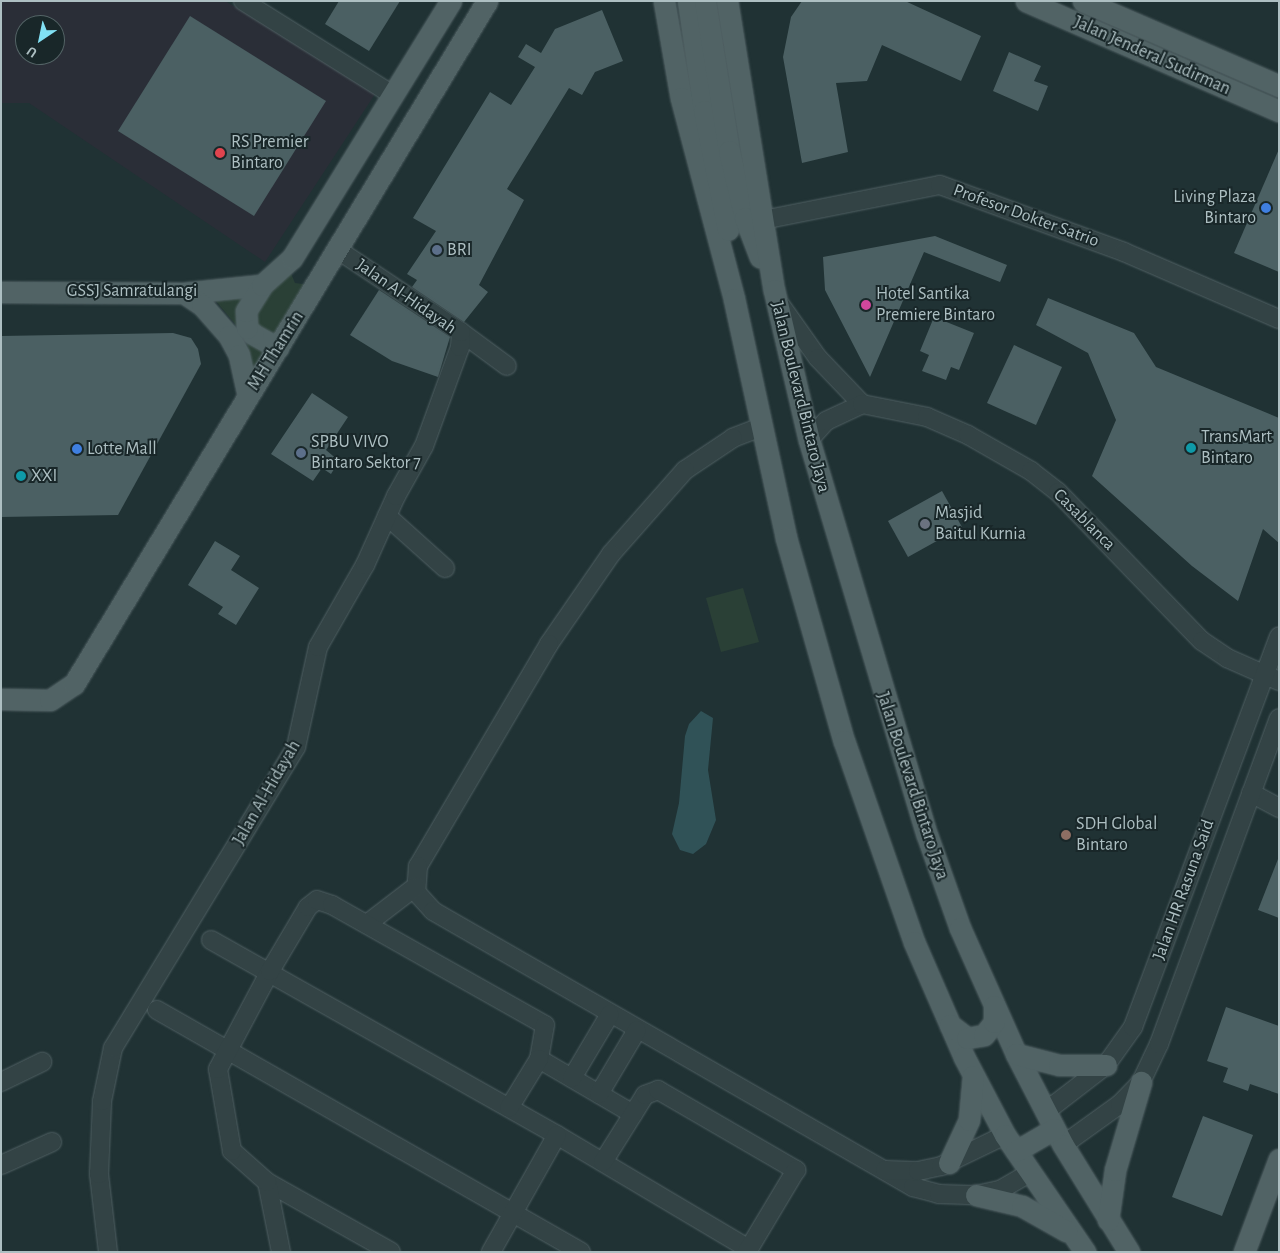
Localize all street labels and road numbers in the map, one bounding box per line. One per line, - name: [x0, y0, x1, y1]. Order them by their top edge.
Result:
- street label: Jalan Jenderal Sudirman: [1070, 12, 1234, 100]
- street label: Profesor Dokter Satrio: [950, 180, 1102, 252]
- street label: Jalan Al-Hidayah: [352, 254, 460, 340]
- street label: GSSJ Samratulangi: [67, 280, 197, 302]
- street label: Jalan Boulevard Bintaro Jaya: [766, 299, 834, 495]
- street label: MH Thamrin: [243, 307, 309, 395]
- street label: Casablanca: [1048, 484, 1120, 556]
- street label: Jalan Boulevard Bintaro Jaya: [871, 689, 953, 883]
- street label: Jalan Al-Hidayah: [228, 737, 306, 849]
- street label: Jalan HR Rasuna Said: [1149, 817, 1219, 963]

